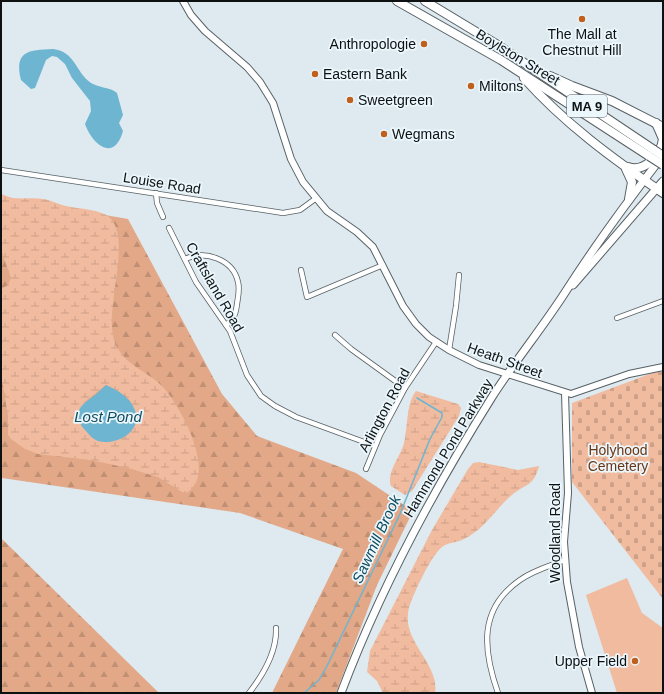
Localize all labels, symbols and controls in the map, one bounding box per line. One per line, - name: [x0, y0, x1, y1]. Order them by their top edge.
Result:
- marker: The Mall at Chestnut Hill: [577, 14, 587, 24]
- street label: Boylston Street: [473, 26, 563, 88]
- place label: The Mall at Chestnut Hill: [542, 26, 622, 58]
- place label: Anthropologie: [330, 36, 416, 52]
- marker: Anthropologie: [419, 39, 429, 49]
- place label: Eastern Bank: [323, 66, 408, 82]
- marker: Eastern Bank: [310, 69, 320, 79]
- place label: Miltons: [479, 78, 523, 94]
- marker: Miltons: [466, 81, 476, 91]
- place label: Sweetgreen: [358, 92, 433, 108]
- marker: Sweetgreen: [345, 95, 355, 105]
- road number: MA 9: [567, 95, 607, 117]
- place label: Wegmans: [392, 126, 455, 142]
- marker: Wegmans: [379, 129, 389, 139]
- street label: Louise Road: [122, 169, 202, 197]
- street label: Craftsland Road: [183, 239, 247, 335]
- street label: Heath Street: [465, 339, 545, 381]
- street label: Arlington Road: [355, 365, 413, 455]
- street label: Hammond Pond Parkway: [400, 376, 496, 520]
- water label: Lost Pond: [74, 408, 142, 425]
- park label: Holyhood Cemetery: [588, 442, 648, 474]
- street label: Woodland Road: [547, 483, 563, 583]
- water label: Sawmill Brook: [348, 491, 404, 586]
- place label: Upper Field: [555, 653, 627, 669]
- marker: Upper Field: [630, 656, 640, 666]

